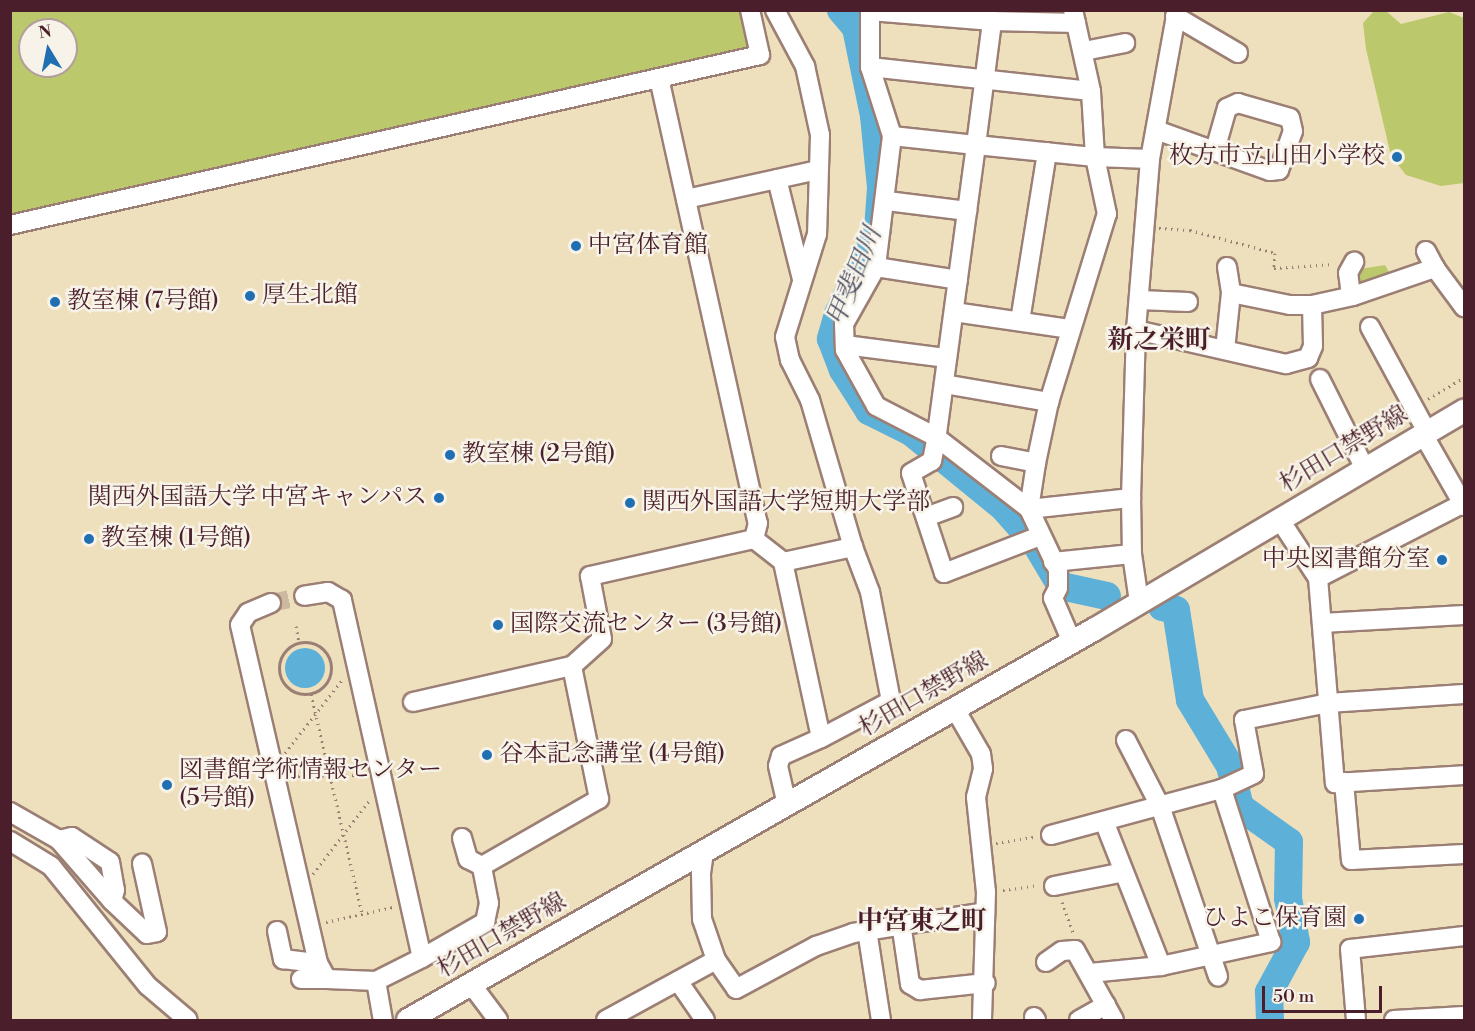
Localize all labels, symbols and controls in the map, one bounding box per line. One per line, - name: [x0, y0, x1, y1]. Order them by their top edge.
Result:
- north arrow: [18, 18, 78, 78]
- text: N: [37, 21, 53, 43]
- place label: 枚方市立山田小学校: [1169, 143, 1385, 171]
- marker: 枚方市立山田小学校: [1390, 150, 1404, 164]
- water label: 甲斐田川: [821, 223, 889, 331]
- place label: 中宮体育館: [588, 232, 708, 260]
- marker: 中宮体育館: [569, 239, 583, 253]
- place label: 厚生北館: [262, 282, 358, 310]
- place label: 教室棟 (7号館): [67, 288, 219, 316]
- marker: 厚生北館: [243, 289, 257, 303]
- marker: 教室棟 (7号館): [48, 295, 62, 309]
- district label: 新之栄町: [1107, 325, 1211, 357]
- street label: 杉田口禁野線: [1275, 401, 1413, 499]
- place label: 教室棟 (2号館): [462, 441, 615, 469]
- marker: 教室棟 (2号館): [443, 448, 457, 462]
- place label: 関西外国語大学 中宮キャンパス: [86, 484, 427, 512]
- place label: 関西外国語大学短期大学部: [642, 489, 930, 517]
- marker: 関西外国語大学 中宮キャンパス: [432, 491, 446, 505]
- marker: 関西外国語大学短期大学部: [623, 496, 637, 510]
- place label: 教室棟 (1号館): [101, 525, 251, 553]
- marker: 教室棟 (1号館): [82, 532, 96, 546]
- place label: 中央図書館分室: [1262, 546, 1430, 574]
- marker: 中央図書館分室: [1435, 553, 1449, 567]
- place label: 国際交流センター (3号館): [510, 611, 783, 639]
- marker: 国際交流センター (3号館): [491, 618, 505, 632]
- street label: 杉田口禁野線: [854, 647, 994, 743]
- place label: 谷本記念講堂 (4号館): [499, 741, 725, 769]
- marker: 谷本記念講堂 (4号館): [480, 748, 494, 762]
- place label: 図書館学術情報センター (5号館): [179, 757, 443, 813]
- marker: 図書館学術情報センター (5号館): [160, 778, 174, 792]
- street label: 杉田口禁野線: [432, 888, 572, 984]
- place label: ひよこ保育園: [1203, 905, 1347, 933]
- district label: 中宮東之町: [857, 906, 987, 938]
- marker: ひよこ保育園: [1352, 912, 1366, 926]
- scale bar: [1265, 974, 1385, 1012]
- text: 50 m: [1273, 985, 1314, 1008]

